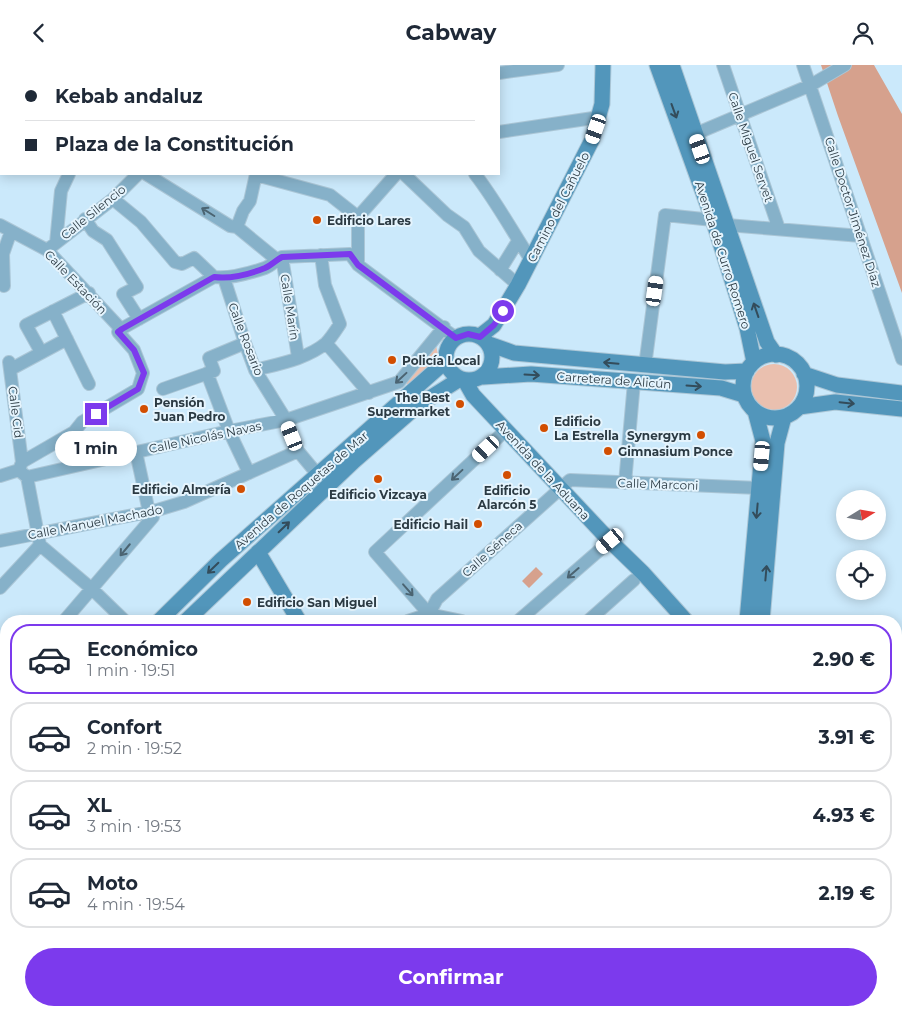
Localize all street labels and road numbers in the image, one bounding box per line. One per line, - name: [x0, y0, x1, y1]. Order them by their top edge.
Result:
- street label: Calle Miguel Servet: [725, 90, 777, 204]
- street label: Calle Doctor Jiménez Díaz: [822, 135, 884, 289]
- street label: Camino del Cañuelo: [524, 149, 592, 265]
- street label: Avenida de Curro Romero: [692, 179, 754, 331]
- street label: Calle Silencio: [58, 181, 128, 243]
- street label: Calle Estación: [42, 247, 110, 317]
- street label: Calle Marín: [277, 273, 303, 341]
- street label: Calle Rosario: [225, 300, 267, 378]
- street label: Carretera de Alicún: [556, 369, 672, 391]
- street label: Calle Cid: [5, 385, 27, 439]
- street label: Avenida de la Aduana: [493, 417, 593, 523]
- street label: Calle Nicolás Navas: [147, 418, 263, 456]
- street label: Avenida de Roquetas de Mar: [231, 428, 371, 552]
- street label: Calle Marconi: [617, 475, 699, 493]
- street label: Calle Manuel Machado: [26, 502, 164, 542]
- street label: Calle Séneca: [459, 518, 525, 580]

